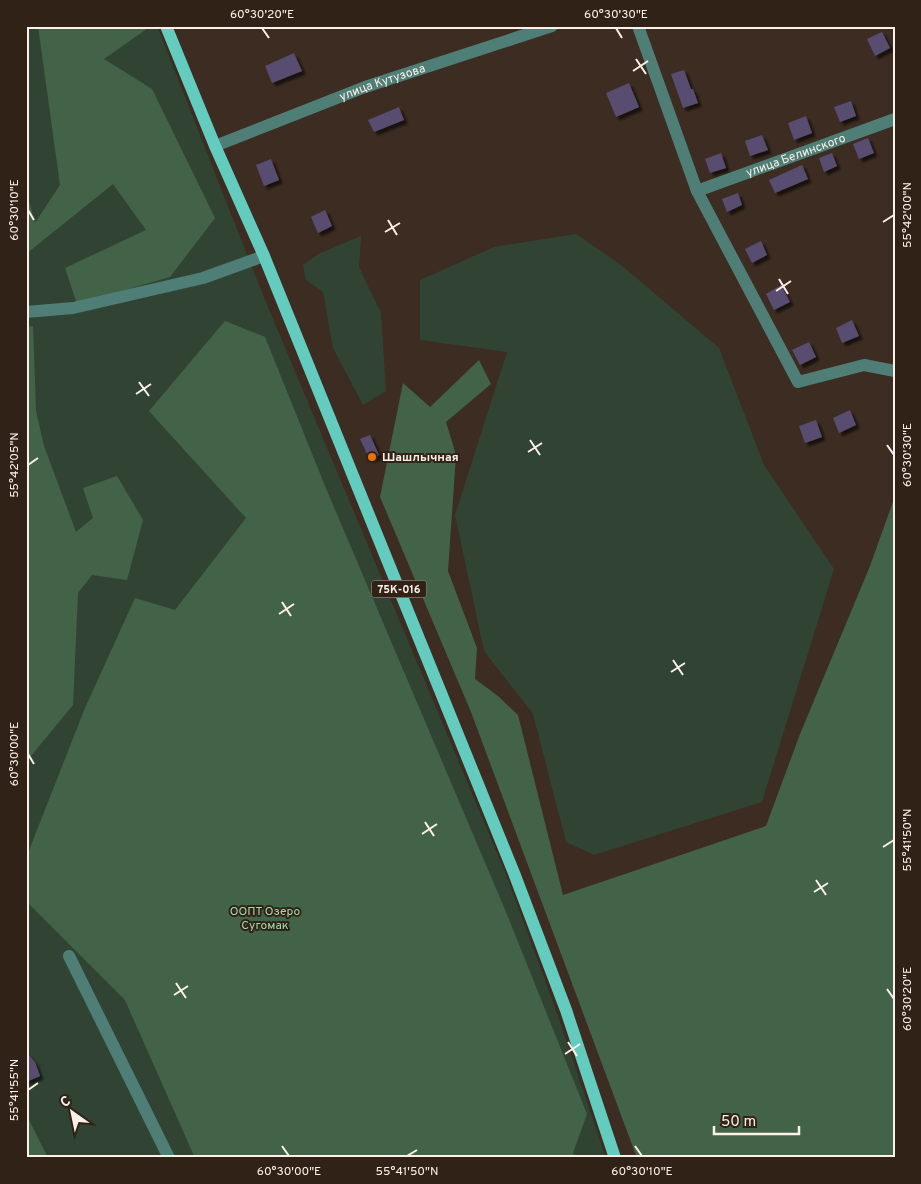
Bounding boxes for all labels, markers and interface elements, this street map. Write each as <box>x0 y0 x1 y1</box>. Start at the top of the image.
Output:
text: 60°30'20"E <box>230 7 294 23</box>
text: 60°30'30"E <box>584 7 648 23</box>
street label: улица Кутузова <box>337 61 427 105</box>
street label: улица Белинского <box>744 130 848 182</box>
text: 60°30'10"E <box>7 179 23 241</box>
text: 55°42'00"N <box>900 182 916 248</box>
text: 60°30'30"E <box>900 423 916 487</box>
text: 55°42'05"N <box>7 432 23 498</box>
place label: Шашлычная <box>382 450 459 466</box>
marker: Шашлычная <box>366 451 378 463</box>
road number: 75К-016 <box>372 580 426 598</box>
text: 60°30'00"E <box>7 722 23 786</box>
text: 55°41'50"N <box>900 809 916 871</box>
park label: ООПТ Озеро Сугомак <box>230 904 300 934</box>
text: 60°30'20"E <box>900 967 916 1031</box>
text: 55°41'55"N <box>7 1059 23 1121</box>
north arrow <box>48 1086 98 1136</box>
text: С <box>57 1093 74 1112</box>
scale bar <box>714 1104 798 1136</box>
text: 50 m <box>721 1113 756 1132</box>
text: 60°30'00"E <box>257 1164 321 1180</box>
text: 55°41'50"N <box>376 1164 438 1180</box>
text: 60°30'10"E <box>611 1164 673 1180</box>

